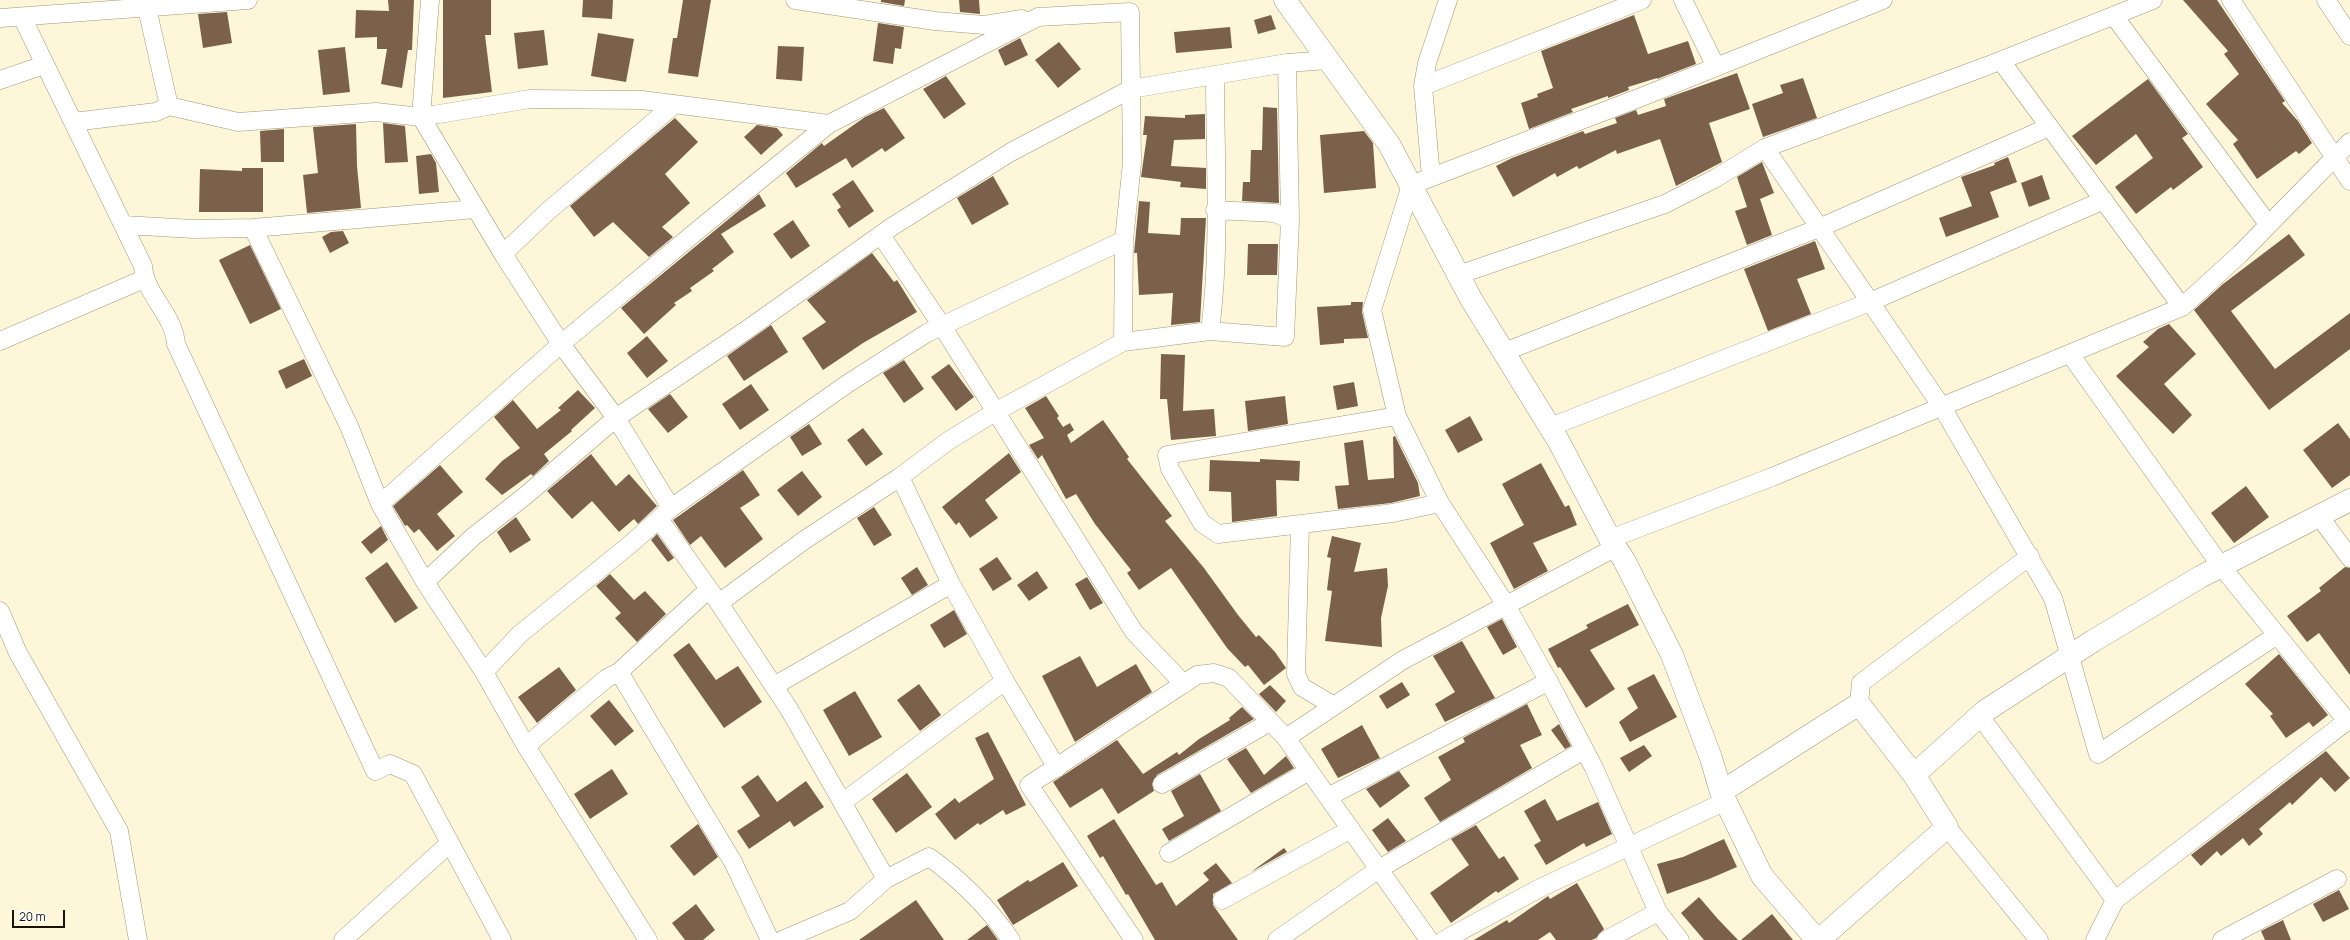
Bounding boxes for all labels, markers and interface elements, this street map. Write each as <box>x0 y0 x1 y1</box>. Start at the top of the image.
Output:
scale bar <box>14 902 67 928</box>
text: 20 m <box>19 908 46 925</box>

